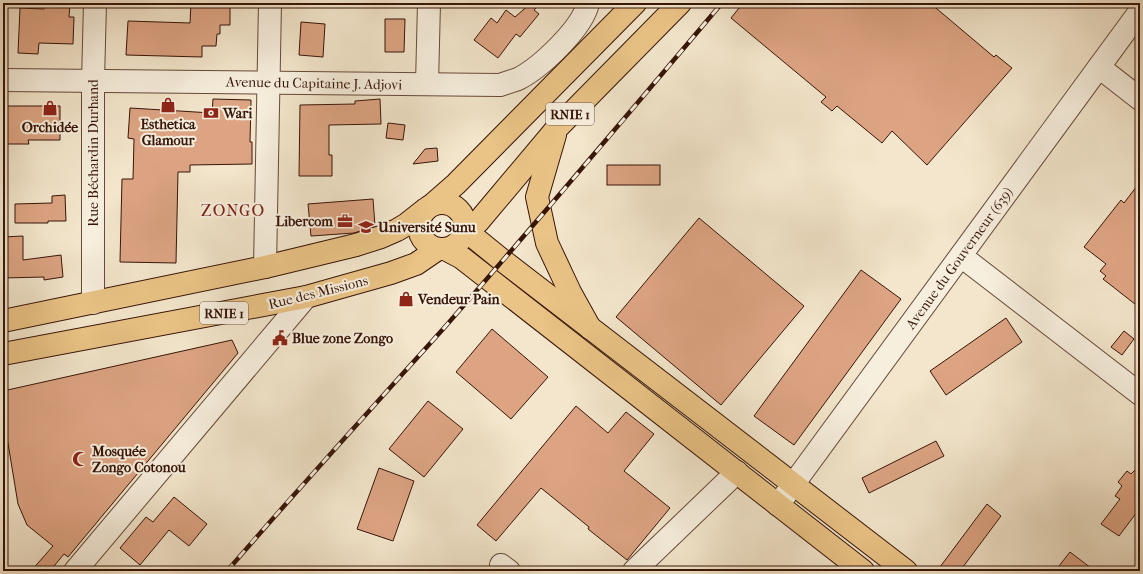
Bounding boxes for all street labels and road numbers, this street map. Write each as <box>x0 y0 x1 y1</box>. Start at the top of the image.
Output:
street label: Avenue du Capitaine J. Adjovi <box>225 73 402 94</box>
street label: Rue Béchardin Durhand <box>85 79 102 227</box>
road number: RNIE 1 <box>546 103 594 125</box>
street label: Avenue du Gouverneur (639) <box>902 184 1017 333</box>
street label: Rue des Missions <box>267 272 370 313</box>
road number: RNIE 1 <box>200 302 248 324</box>

